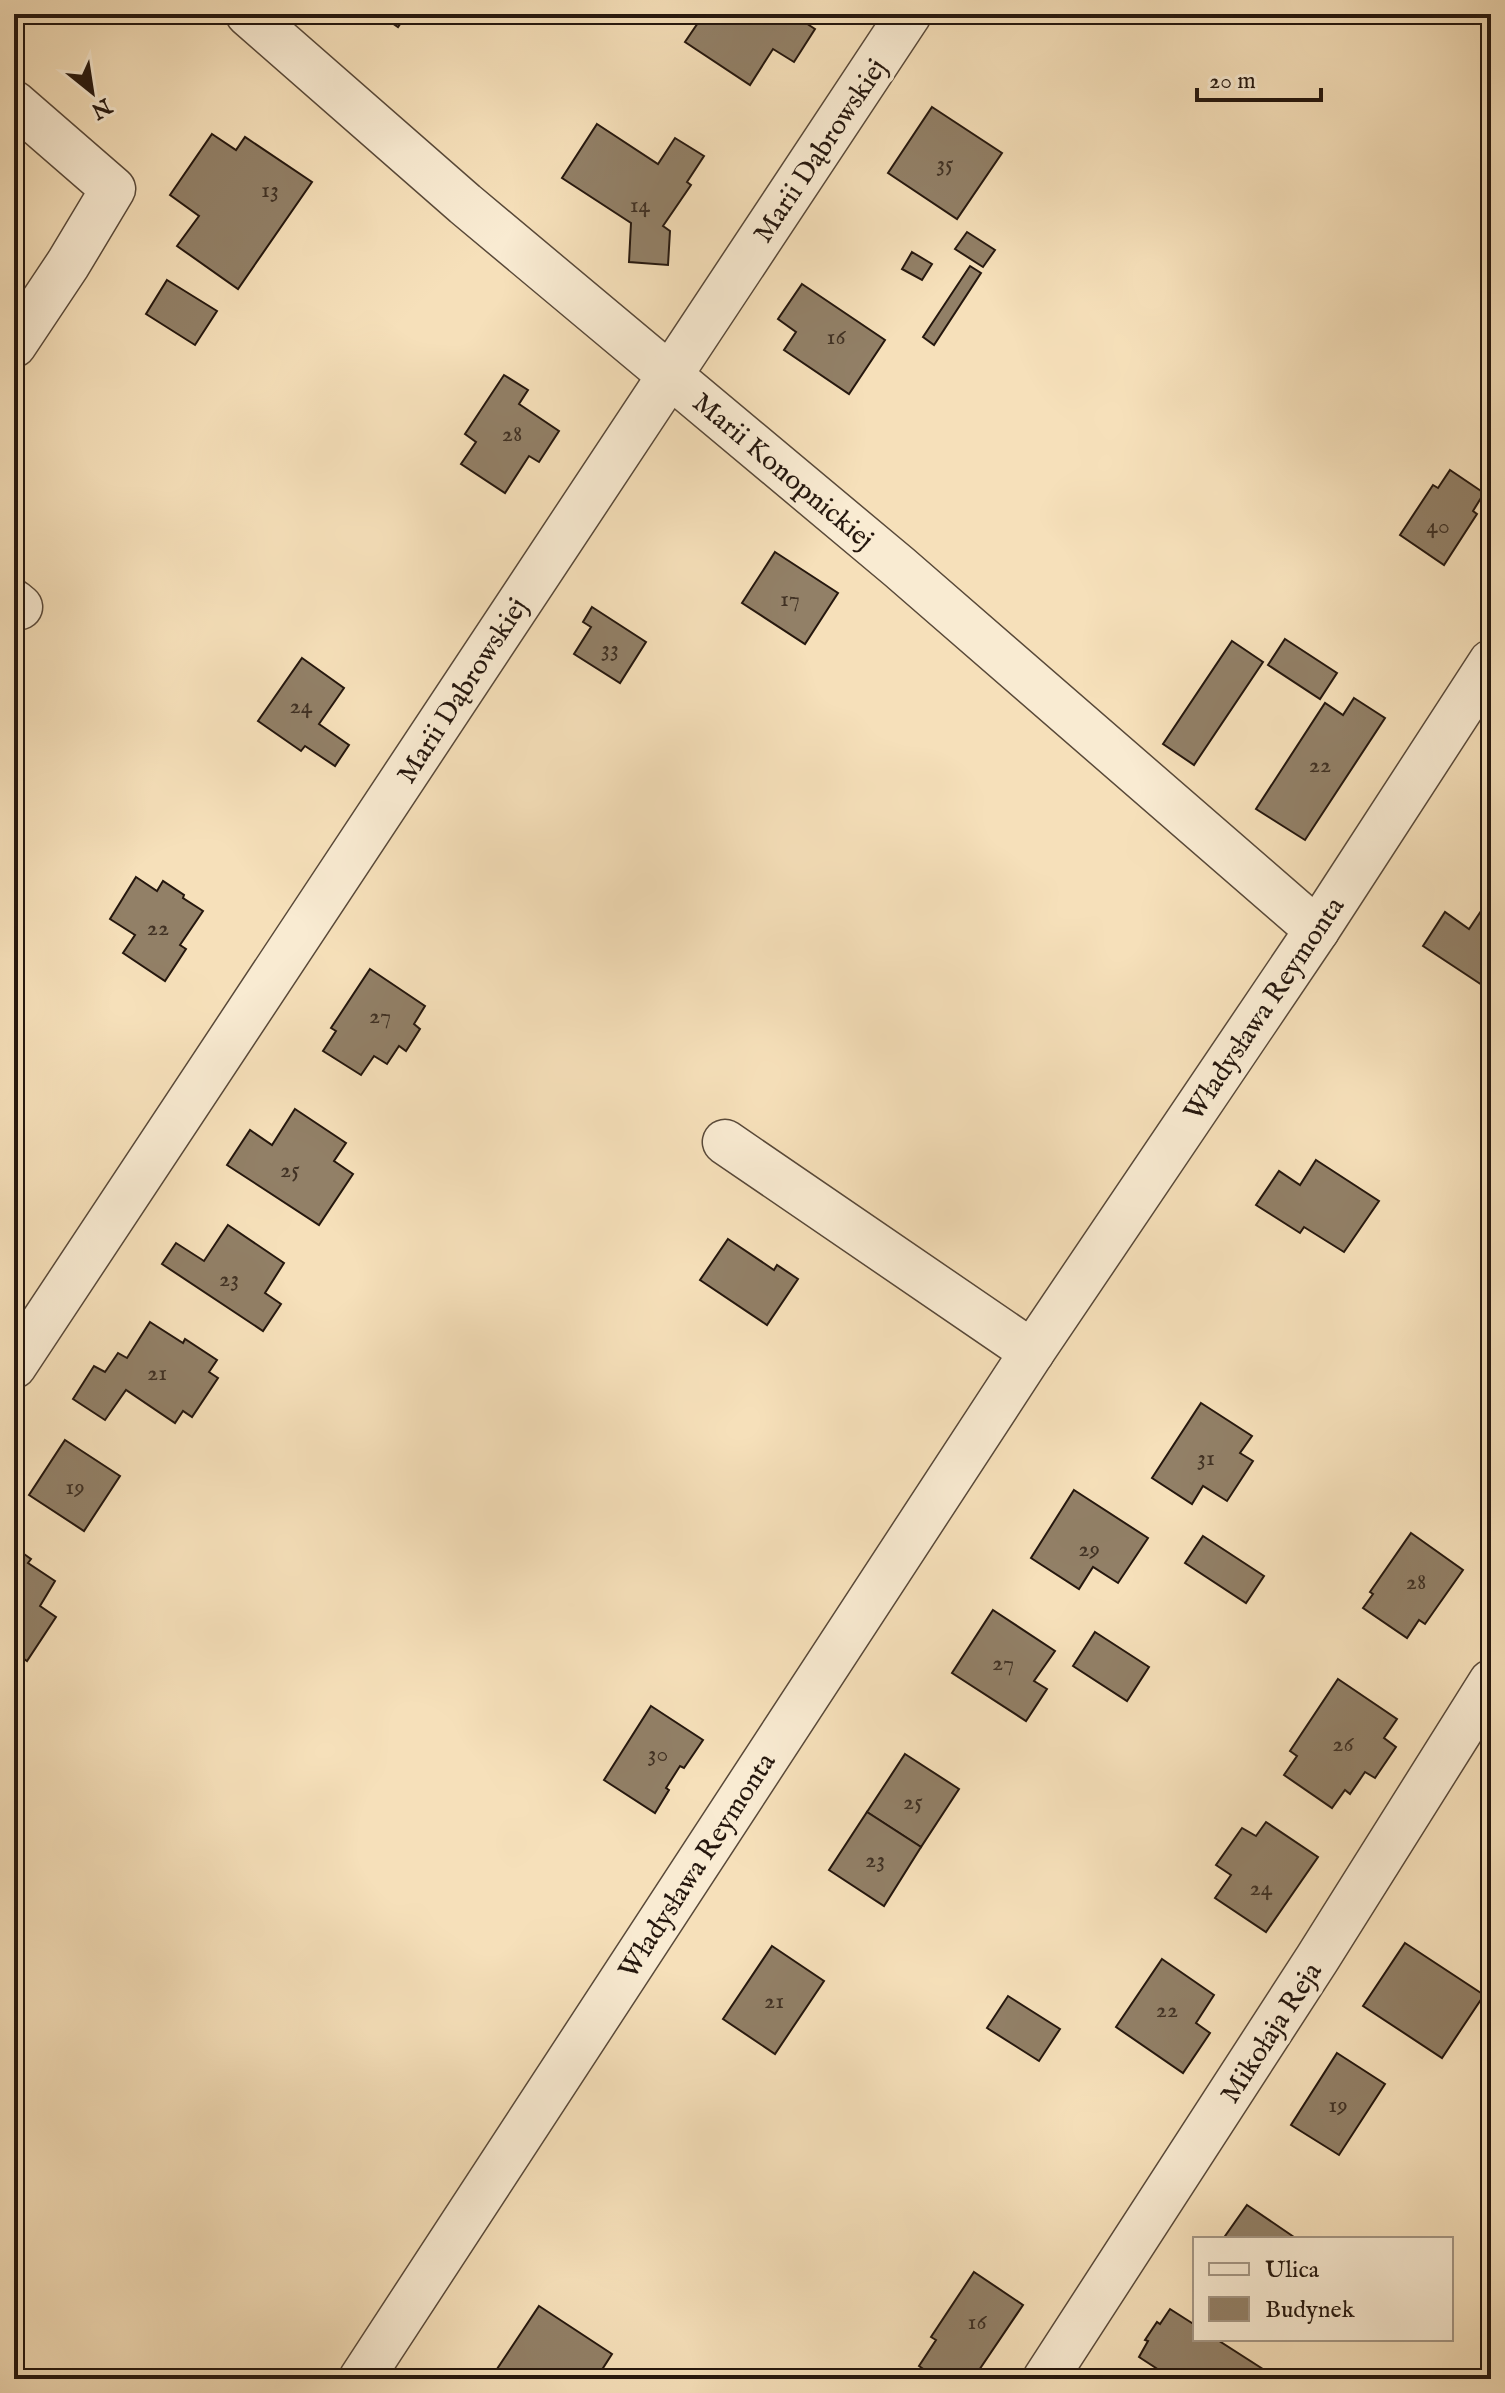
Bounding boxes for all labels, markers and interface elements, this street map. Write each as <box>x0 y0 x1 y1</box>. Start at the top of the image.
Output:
north arrow <box>52 52 132 132</box>
scale bar <box>1197 52 1321 102</box>
street label: Marii Dąbrowskiej <box>747 53 896 250</box>
text: 20 m <box>1209 66 1256 97</box>
text: N <box>86 90 117 124</box>
house number: 35 <box>936 149 954 180</box>
house number: 13 <box>261 175 279 206</box>
house number: 14 <box>630 190 651 221</box>
house number: 16 <box>826 322 846 353</box>
street label: Marii Konopnickiej <box>685 386 880 558</box>
house number: 28 <box>502 419 522 450</box>
house number: 40 <box>1426 511 1450 542</box>
house number: 17 <box>780 584 800 615</box>
street label: Marii Dąbrowskiej <box>390 592 536 791</box>
house number: 33 <box>601 634 619 665</box>
house number: 24 <box>289 691 313 722</box>
house number: 22 <box>1309 750 1331 781</box>
street label: Władysława Reymonta <box>1177 890 1354 1128</box>
house number: 22 <box>147 913 169 944</box>
house number: 27 <box>369 1001 391 1032</box>
house number: 25 <box>280 1155 300 1186</box>
house number: 23 <box>219 1264 239 1295</box>
house number: 21 <box>147 1358 167 1389</box>
house number: 31 <box>1197 1443 1215 1474</box>
house number: 19 <box>65 1472 85 1503</box>
house number: 29 <box>1078 1534 1100 1565</box>
house number: 28 <box>1406 1567 1426 1598</box>
house number: 27 <box>992 1648 1014 1679</box>
house number: 26 <box>1332 1729 1355 1760</box>
house number: 30 <box>648 1739 668 1770</box>
street label: Władysława Reymonta <box>612 1746 785 1986</box>
house number: 25 <box>903 1787 923 1818</box>
house number: 23 <box>865 1845 885 1876</box>
house number: 24 <box>1249 1873 1273 1904</box>
street label: Mikołaja Reja <box>1214 1956 1331 2110</box>
house number: 21 <box>764 1986 784 2017</box>
house number: 22 <box>1156 1995 1178 2026</box>
house number: 19 <box>1328 2090 1348 2121</box>
legend <box>1193 2237 1453 2341</box>
text: Ulica <box>1265 2255 1320 2286</box>
text: Budynek <box>1265 2295 1355 2326</box>
house number: 16 <box>967 2307 987 2338</box>

